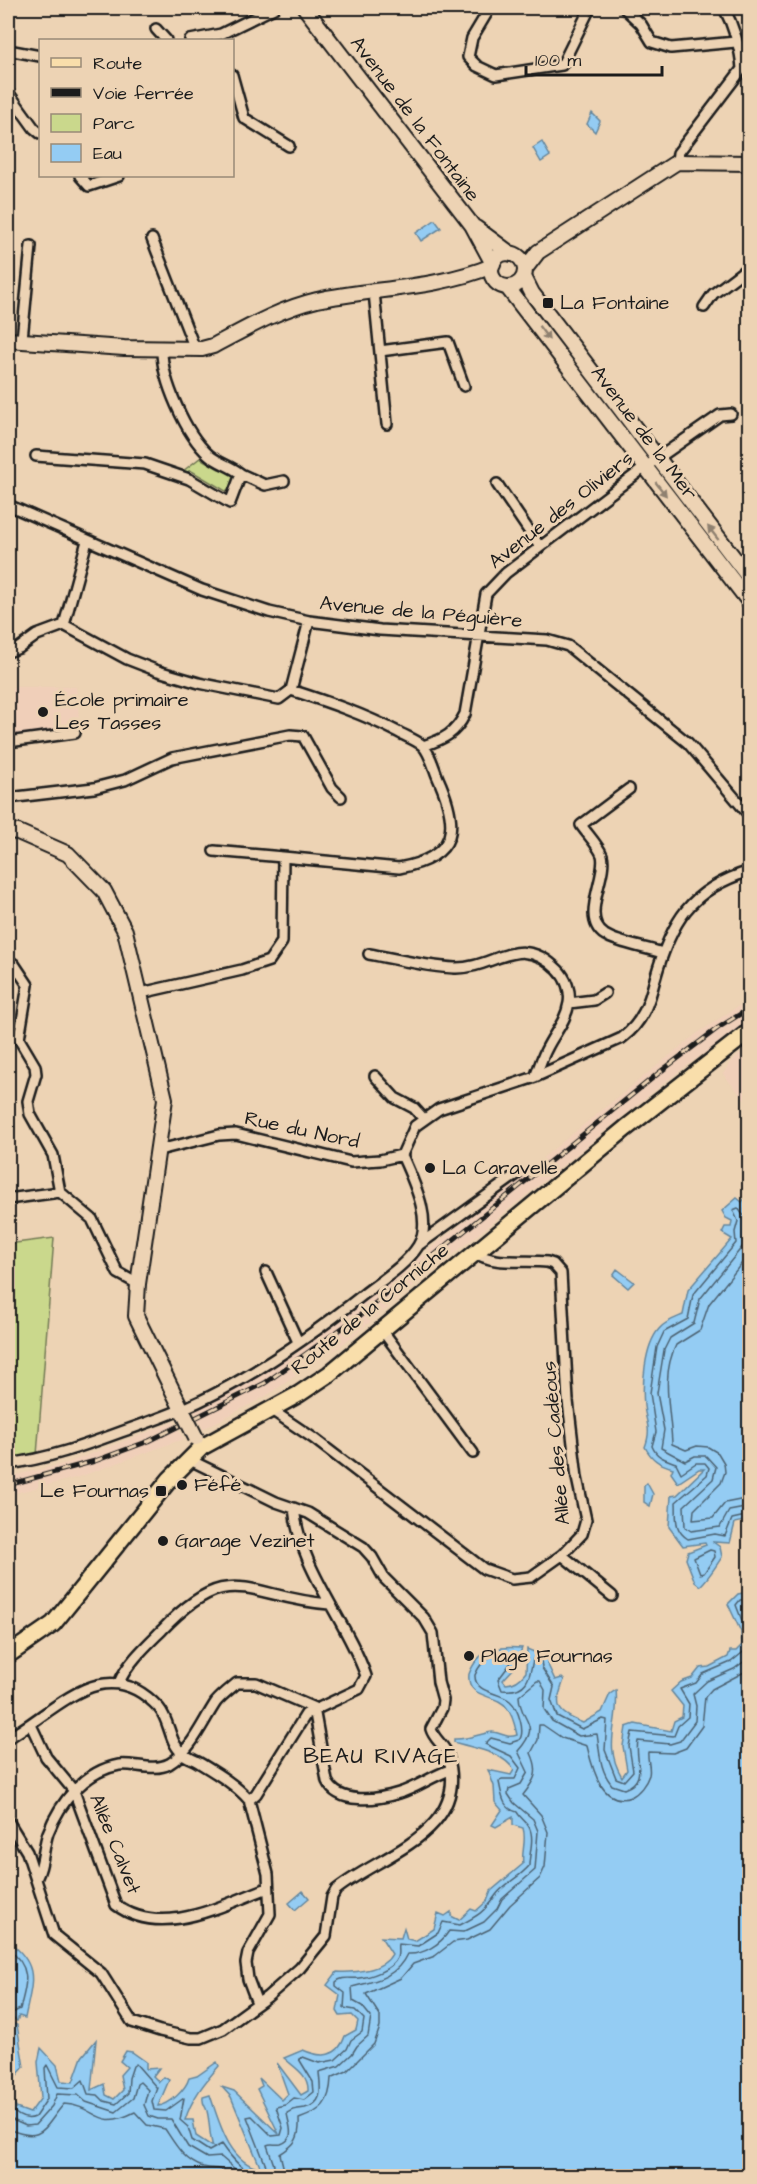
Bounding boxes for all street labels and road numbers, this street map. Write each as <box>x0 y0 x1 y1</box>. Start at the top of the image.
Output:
street label: Avenue de la Fontaine <box>343 30 487 208</box>
street label: Avenue de la Mer <box>584 360 704 506</box>
street label: Avenue des Oliviers <box>483 444 639 576</box>
street label: Avenue de la Péguière <box>319 589 524 636</box>
street label: Rue du Nord <box>242 1104 362 1156</box>
street label: Route de la Corniche <box>285 1236 455 1382</box>
street label: Allée des Cadéous <box>535 1360 577 1526</box>
street label: Allée Calvet <box>82 1790 148 1898</box>

